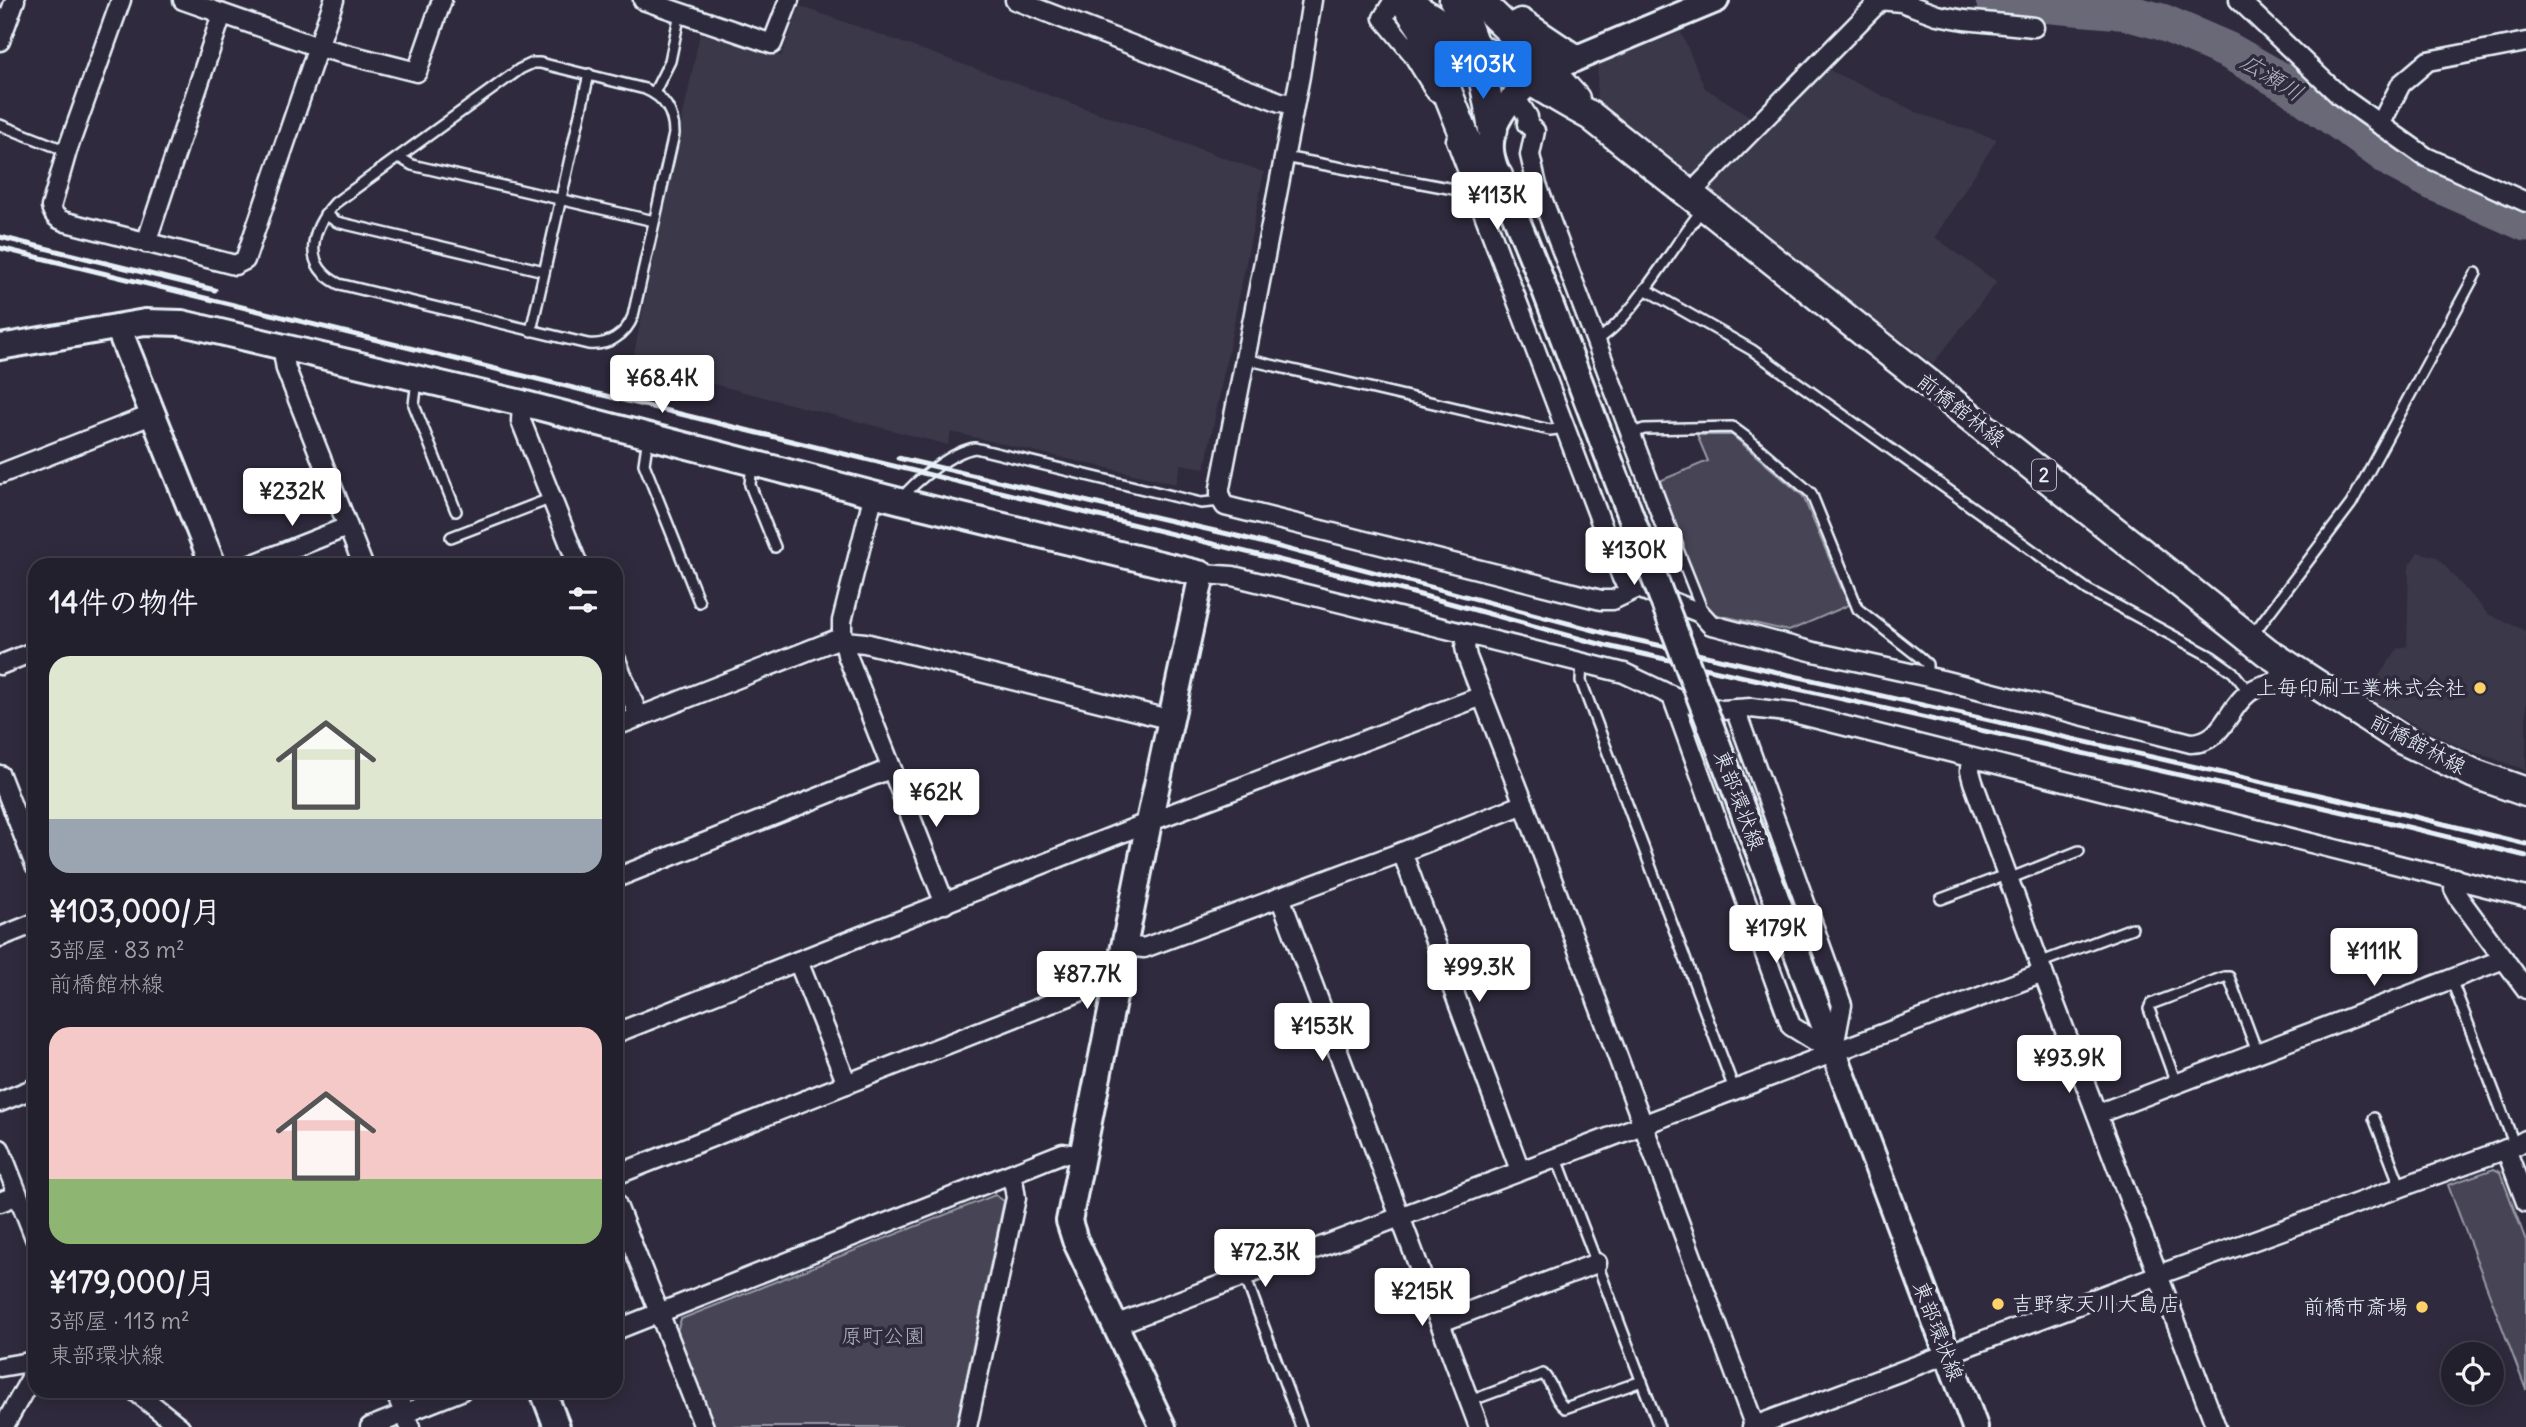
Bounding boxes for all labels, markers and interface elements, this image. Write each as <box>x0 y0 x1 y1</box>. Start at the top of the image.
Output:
pin: ¥103K <box>1434 42 1532 101</box>
water label: 広瀬川 <box>2235 46 2309 107</box>
text: ¥103K <box>1451 49 1516 78</box>
pin: ¥113K <box>1448 173 1546 232</box>
text: ¥113K <box>1468 180 1527 209</box>
pin: ¥68.4K <box>605 356 719 415</box>
text: ¥68.4K <box>626 363 698 392</box>
street label: 前橋館林線 <box>1912 367 2011 453</box>
road number: 2 <box>2032 460 2056 490</box>
pin: ¥232K <box>243 468 341 528</box>
text: ¥232K <box>259 476 325 505</box>
pin: ¥130K <box>1585 528 1683 587</box>
text: ¥130K <box>1602 535 1667 564</box>
icon: filters <box>564 581 602 619</box>
text: 14件の物件 <box>49 583 198 621</box>
place label: 上毎印刷工業株式会社 <box>2256 674 2466 701</box>
marker: 上毎印刷工業株式会社 <box>2472 680 2488 696</box>
icon: home <box>263 702 389 828</box>
street label: 前橋館林線 <box>2366 707 2471 780</box>
street label: 東部環状線 <box>1708 746 1771 854</box>
pin: ¥62K <box>895 770 977 829</box>
text: ¥62K <box>909 777 963 806</box>
text: ¥103,000/月 <box>49 892 221 930</box>
pin: ¥179K <box>1727 906 1825 965</box>
text: ¥179K <box>1745 913 1807 942</box>
pin: ¥111K <box>2325 928 2423 988</box>
text: 3部屋 · 83 m² <box>49 935 185 964</box>
text: ¥111K <box>2346 936 2402 965</box>
pin: ¥99.3K <box>1422 944 1536 1004</box>
pin: ¥87.7K <box>1030 951 1144 1011</box>
text: ¥99.3K <box>1443 952 1515 981</box>
text: ¥87.7K <box>1053 959 1121 988</box>
text: 前橋館林線 <box>49 969 164 998</box>
pin: ¥153K <box>1273 1004 1371 1063</box>
text: ¥153K <box>1290 1011 1354 1040</box>
pin: ¥93.9K <box>2012 1036 2126 1095</box>
text: ¥93.9K <box>2033 1043 2105 1072</box>
icon: home <box>263 1073 389 1199</box>
pin: ¥72.3K <box>1208 1230 1322 1289</box>
text: ¥72.3K <box>1230 1237 1300 1266</box>
text: ¥179,000/月 <box>49 1263 216 1301</box>
pin: ¥215K <box>1373 1268 1471 1328</box>
text: ¥215K <box>1391 1276 1453 1305</box>
street label: 東部環状線 <box>1907 1277 1970 1385</box>
place label: 吉野家天川大島店 <box>2012 1290 2180 1317</box>
place label: 前橋市斎場 <box>2303 1293 2408 1320</box>
marker: 吉野家天川大島店 <box>1990 1296 2006 1312</box>
marker: 前橋市斎場 <box>2414 1299 2430 1315</box>
text: 3部屋 · 113 m² <box>49 1306 190 1335</box>
park label: 原町公園 <box>841 1322 925 1349</box>
text: 東部環状線 <box>49 1340 164 1369</box>
map controls <box>2441 1342 2504 1405</box>
button: locate <box>2441 1342 2504 1405</box>

